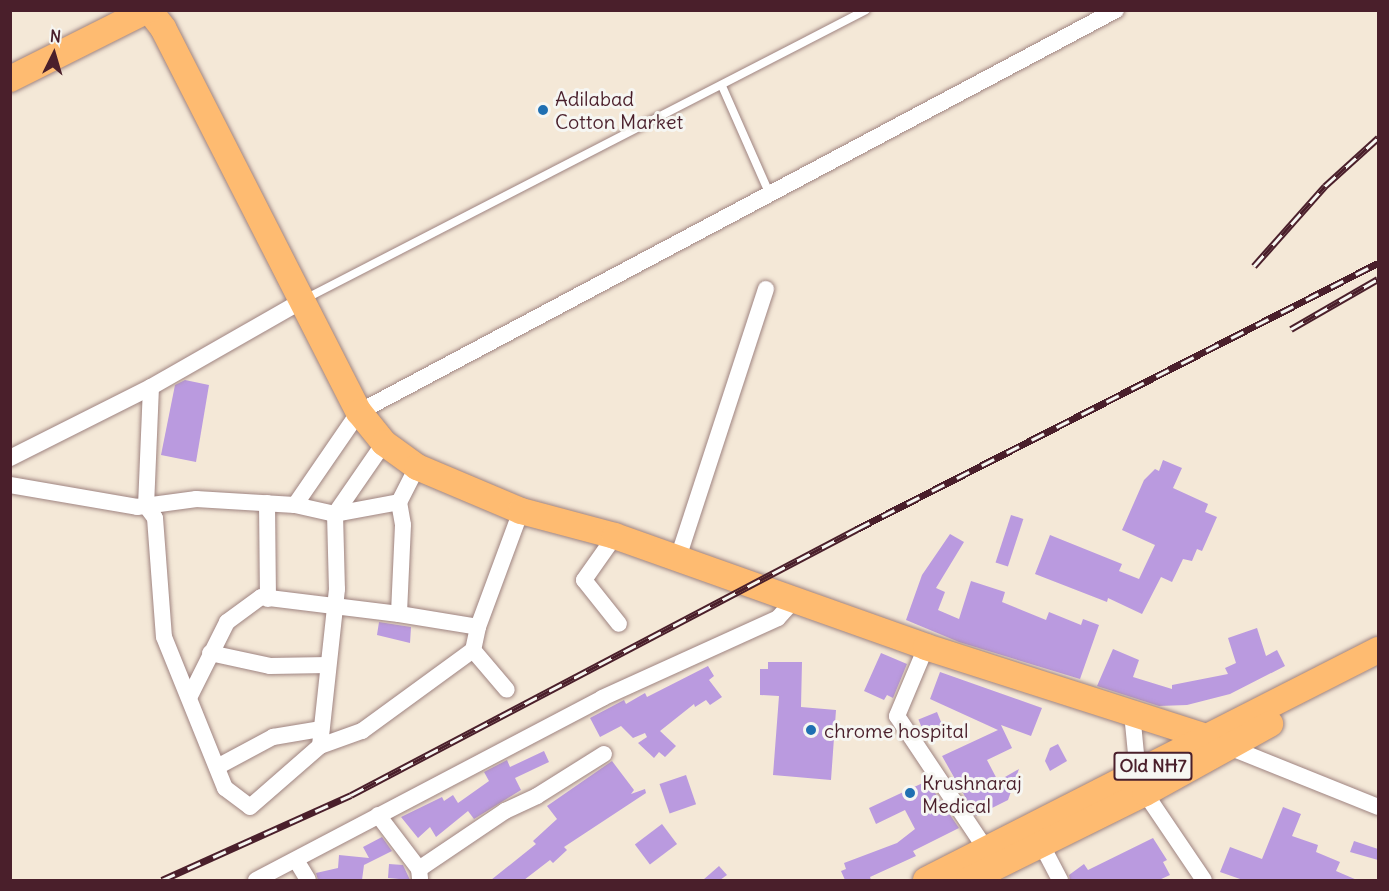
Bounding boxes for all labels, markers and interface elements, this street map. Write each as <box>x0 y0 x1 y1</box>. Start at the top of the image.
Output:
north arrow <box>24 24 84 84</box>
text: N <box>49 26 62 47</box>
place label: Adilabad Cotton Market <box>555 86 683 133</box>
marker: Adilabad Cotton Market <box>536 103 550 117</box>
place label: chrome hospital <box>824 718 968 742</box>
marker: chrome hospital <box>802 721 820 739</box>
road number: Old NH7 <box>1112 751 1194 781</box>
place label: Krushnaraj Medical <box>922 770 1022 817</box>
marker: Krushnaraj Medical <box>903 786 917 800</box>

